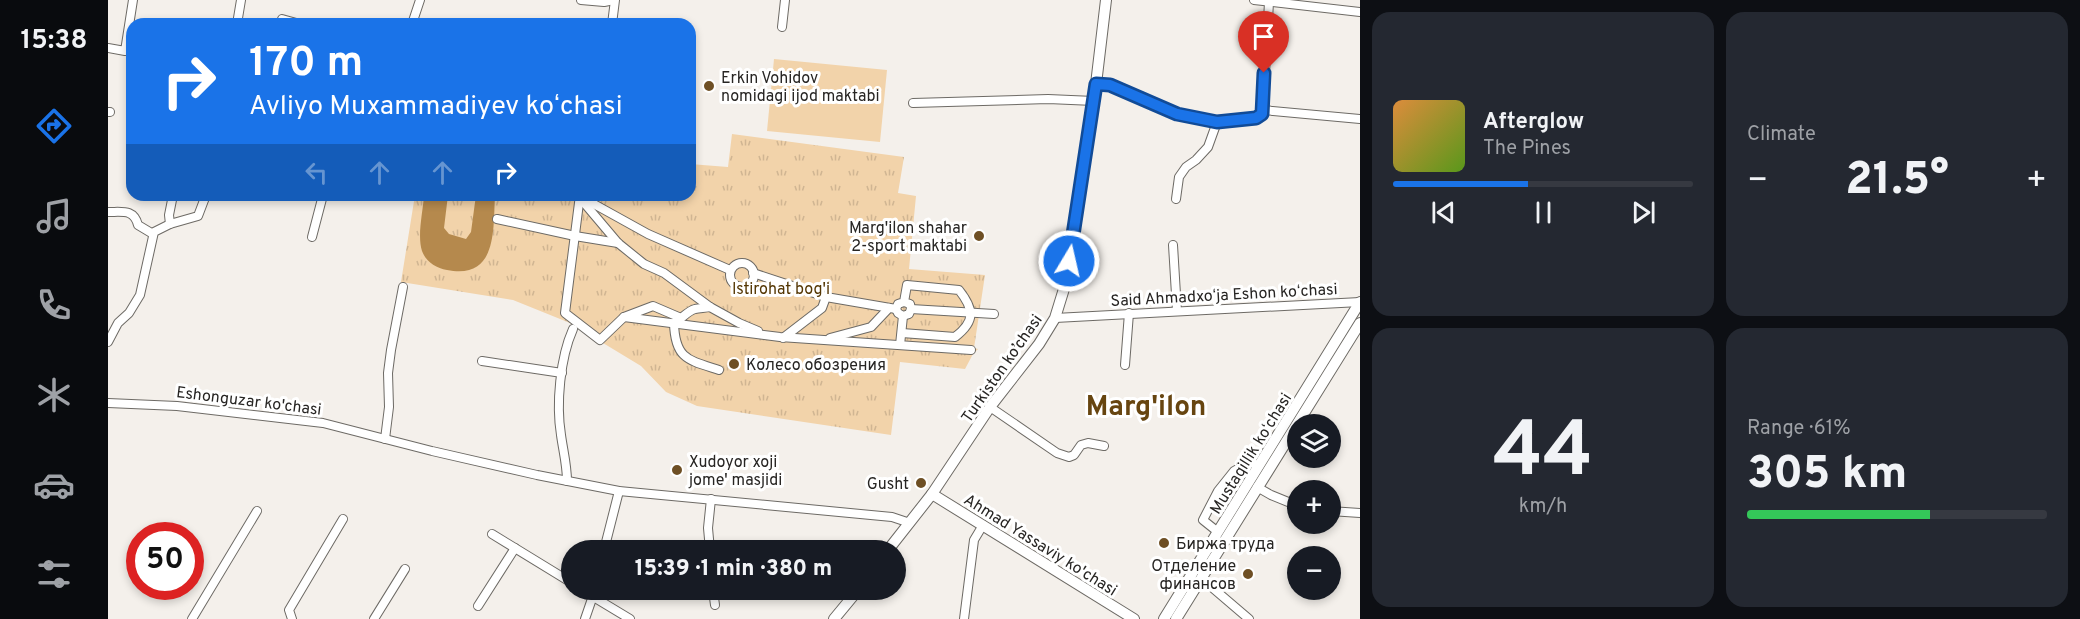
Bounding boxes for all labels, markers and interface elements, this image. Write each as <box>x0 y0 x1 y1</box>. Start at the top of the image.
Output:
pin <box>1238 11 1289 73</box>
icon: arrive <box>1247 20 1280 53</box>
text: 15:38 <box>20 24 88 58</box>
text: 170 m <box>249 38 363 91</box>
icon: right <box>150 42 228 120</box>
place label: Erkin Vohidov nomidagi ijod maktabi <box>721 69 879 107</box>
marker: Erkin Vohidov nomidagi ijod maktabi <box>702 79 716 93</box>
text: Avliyo Muxammadiyev koʻchasi <box>249 90 623 124</box>
icon: directions <box>33 105 75 147</box>
text: Afterglow <box>1483 109 1584 136</box>
text: Climate <box>1747 122 1816 148</box>
text: The Pines <box>1483 136 1571 162</box>
text: 21.5° <box>1845 153 1949 210</box>
icon: left <box>300 156 333 189</box>
icon: ahead <box>363 156 396 189</box>
icon: ahead <box>426 156 459 189</box>
icon: right <box>489 156 522 189</box>
text: − <box>1747 161 1768 203</box>
text: + <box>2026 161 2047 203</box>
icon: music <box>33 195 75 237</box>
icon: previous <box>1427 196 1460 229</box>
icon: pause <box>1527 196 1560 229</box>
icon: next <box>1627 196 1660 229</box>
place label: Marg'ilon shahar 2-sport maktabi <box>849 219 967 257</box>
marker: Marg'ilon shahar 2-sport maktabi <box>972 229 986 243</box>
position arrow <box>1037 229 1101 293</box>
park label: Istirohat bog'i <box>732 280 830 300</box>
street label: Said Ahmadxoʻja Eshon koʻchasi <box>1110 280 1338 312</box>
icon: phone <box>33 284 75 326</box>
street label: Turkiston ko’chasi <box>958 311 1047 427</box>
place label: Колесо обозрения <box>746 356 886 376</box>
marker: Колесо обозрения <box>727 357 741 371</box>
icon: climate <box>33 374 75 416</box>
street label: Eshonguzar ko'chasi <box>175 383 323 421</box>
district label: Marg'ilon <box>1086 390 1206 426</box>
street label: Mustaqillik koʻchasi <box>1206 390 1297 518</box>
text: 44 <box>1493 405 1593 504</box>
map controls <box>1287 414 1341 600</box>
button: layers <box>1287 414 1341 468</box>
text: Range · 61% <box>1747 416 1851 442</box>
text: 305 km <box>1747 447 1907 504</box>
place label: Xudoyor xoji jome' masjidi <box>688 453 782 491</box>
marker: Xudoyor xoji jome' masjidi <box>670 463 684 477</box>
icon: car <box>33 464 75 506</box>
place label: Gusht <box>867 475 909 495</box>
marker: Gusht <box>914 476 928 490</box>
button: + <box>1287 480 1341 534</box>
street label: Ahmad Yassaviy ko'chasi <box>960 490 1120 601</box>
text: km/h <box>1519 494 1567 520</box>
speed limit sign: 50 <box>126 522 204 600</box>
place label: Биржа труда <box>1176 535 1274 555</box>
marker: Биржа труда <box>1157 536 1171 550</box>
button: − <box>1287 546 1341 600</box>
icon: filters <box>33 553 75 595</box>
text: 15:39 · 1 min · 380 m <box>635 556 832 583</box>
place label: Отделение финансов <box>1151 557 1236 595</box>
marker: Отделение финансов <box>1241 567 1255 581</box>

